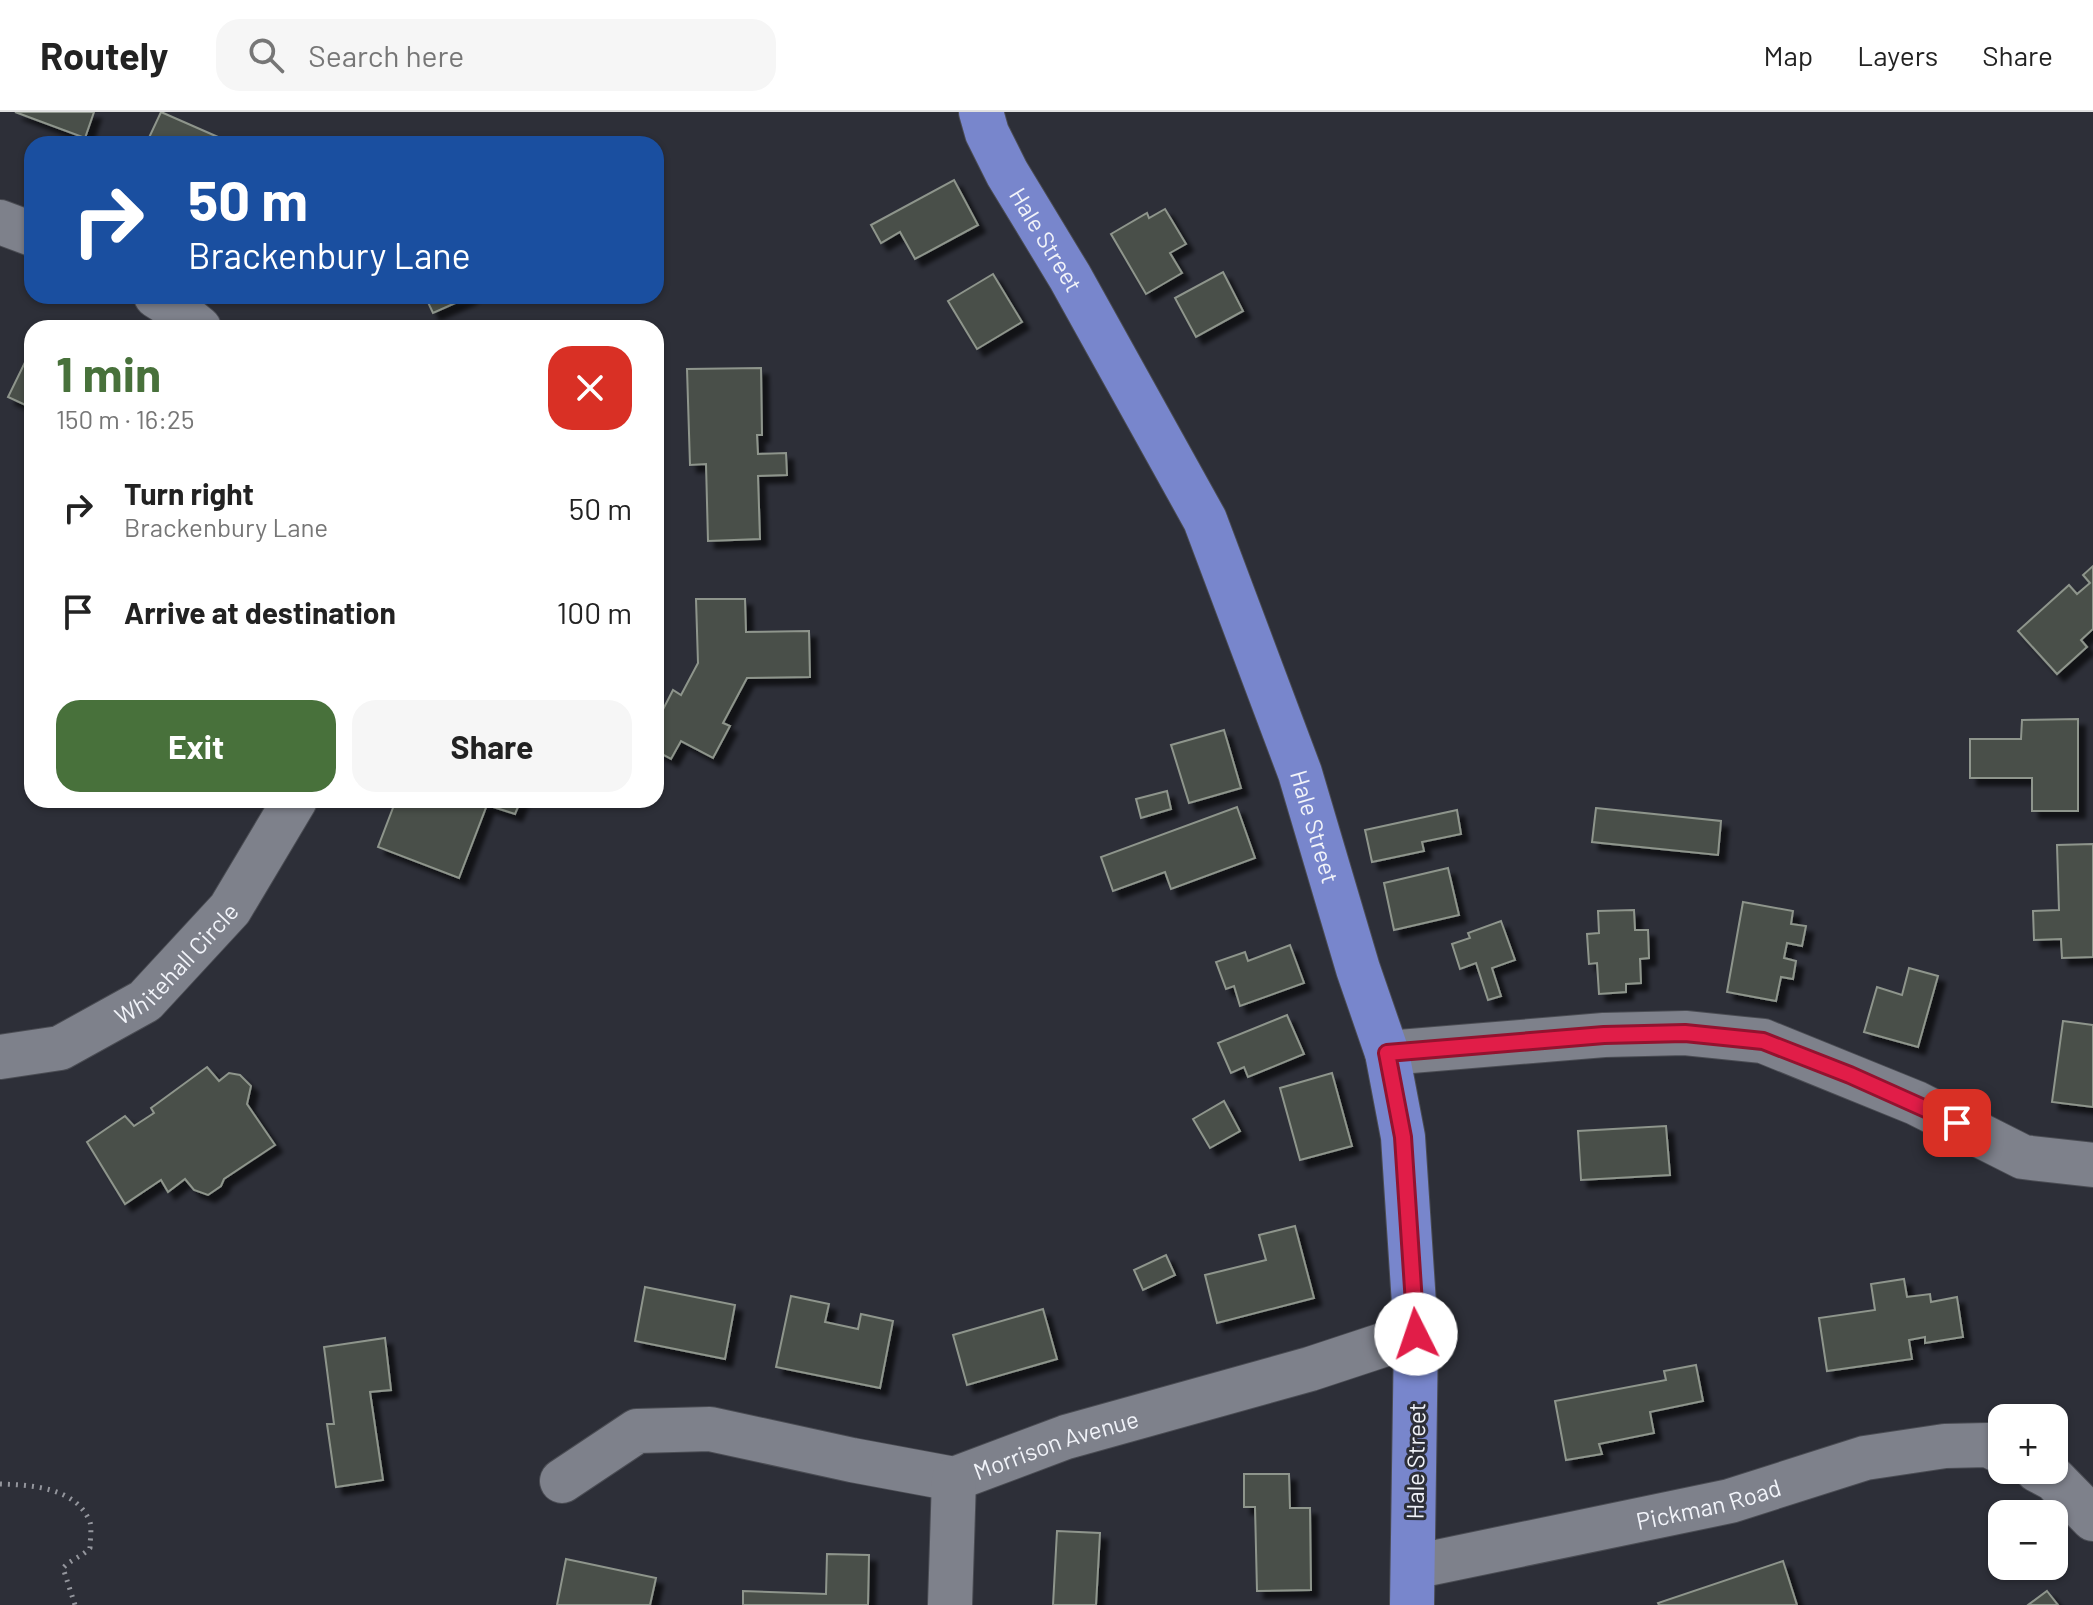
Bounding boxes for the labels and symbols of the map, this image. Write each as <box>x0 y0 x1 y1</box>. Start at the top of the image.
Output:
street label: Hale Street <box>1004 182 1090 296</box>
street label: Hale Street <box>1285 766 1346 886</box>
street label: Whitehall Circle <box>109 896 244 1030</box>
pin <box>1923 1089 1991 1157</box>
position arrow <box>1374 1292 1458 1376</box>
street label: Hale Street <box>1399 1402 1431 1520</box>
street label: Morrison Avenue <box>969 1403 1142 1485</box>
street label: Pickman Road <box>1633 1471 1784 1535</box>

